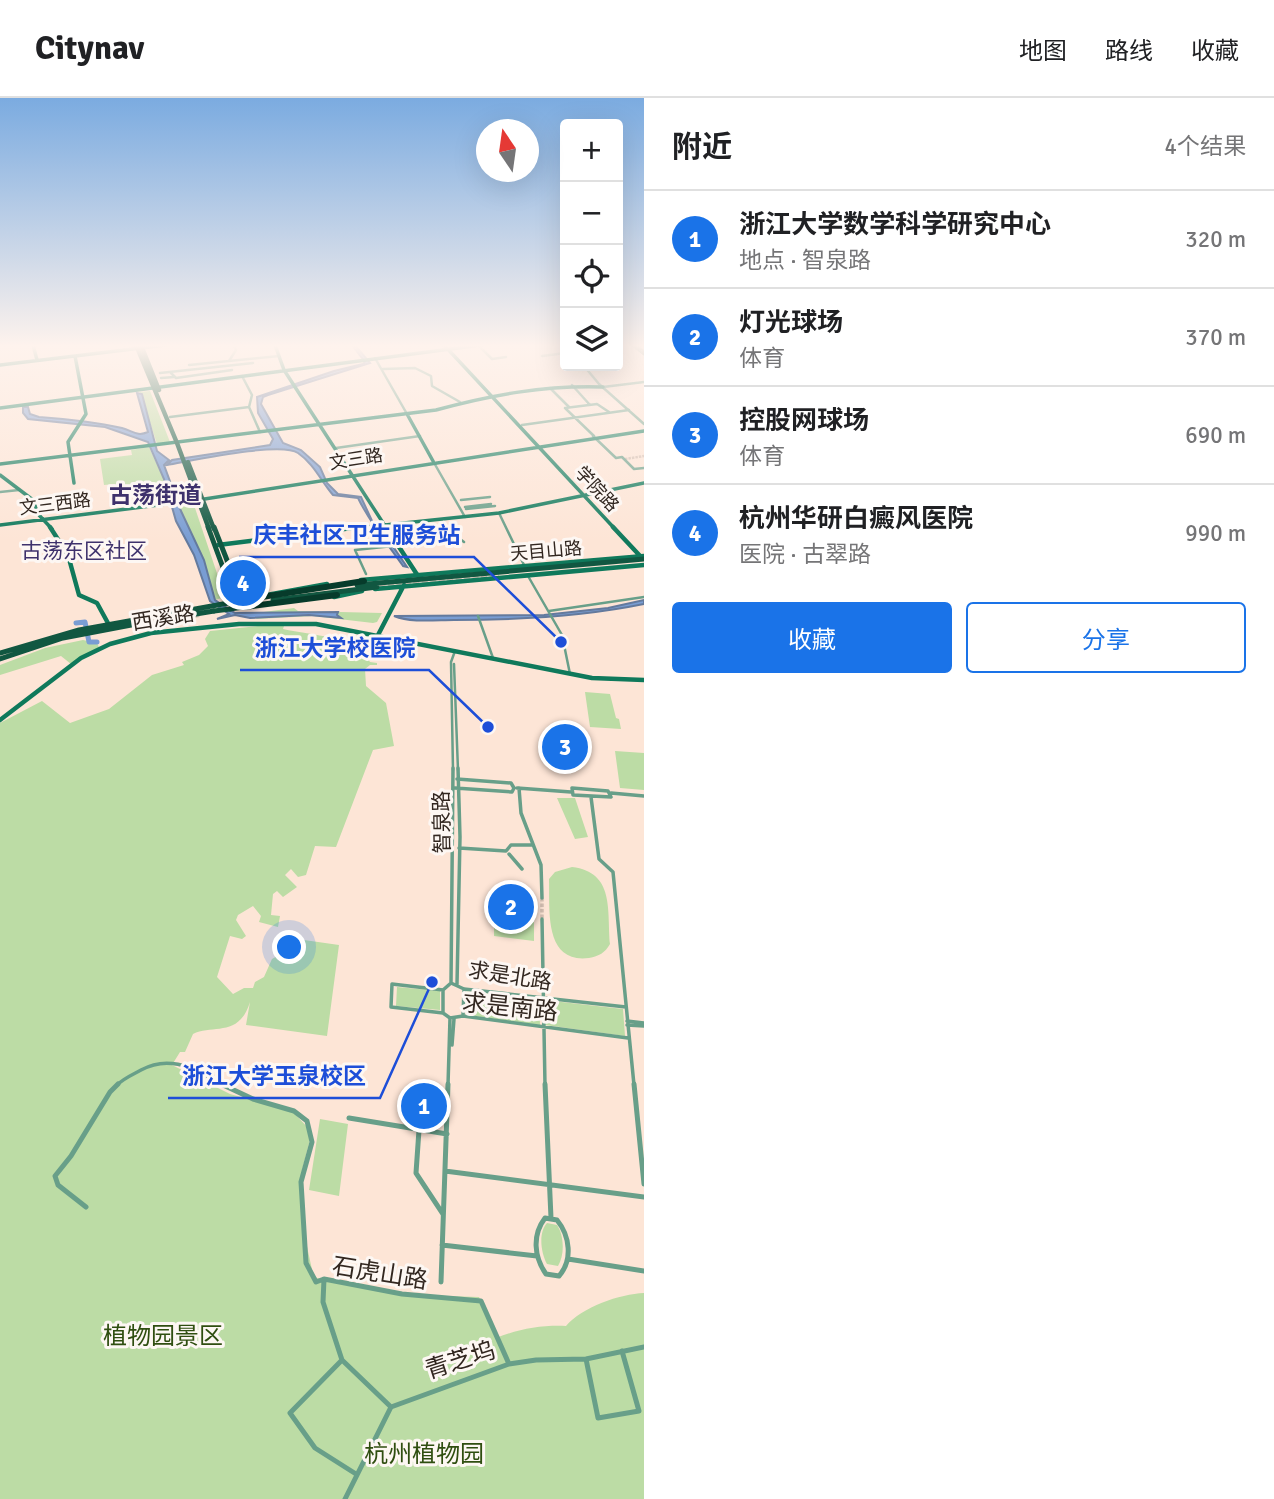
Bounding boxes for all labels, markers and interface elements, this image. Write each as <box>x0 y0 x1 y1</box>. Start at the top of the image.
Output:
text: Citynav <box>35 28 144 69</box>
text: 地图 <box>1019 36 1067 66</box>
text: 路线 <box>1105 36 1153 66</box>
text: 收藏 <box>1191 36 1239 66</box>
north arrow <box>476 119 539 182</box>
map controls <box>560 119 623 371</box>
button: + <box>560 119 623 182</box>
text: 附近 <box>672 129 732 166</box>
text: 4个结果 <box>1165 132 1246 161</box>
button: − <box>560 182 623 245</box>
text: 浙江大学数学科学研究中心 <box>739 209 1051 241</box>
text: 1 <box>689 225 701 254</box>
text: 320 m <box>1185 225 1246 254</box>
button: locate <box>560 245 623 308</box>
text: 地点 · 智泉路 <box>739 246 871 275</box>
text: 灯光球场 <box>739 307 843 339</box>
button: layers <box>560 308 623 371</box>
text: 2 <box>689 323 701 352</box>
text: 370 m <box>1185 323 1246 352</box>
text: 体育 <box>739 344 785 373</box>
text: 控股网球场 <box>739 405 869 437</box>
text: 3 <box>689 421 701 450</box>
text: 690 m <box>1185 421 1246 450</box>
text: 体育 <box>739 442 785 471</box>
street label: 文三路 <box>328 444 384 474</box>
street label: 学院路 <box>571 462 623 516</box>
district label: 古荡街道 <box>109 481 201 510</box>
street label: 文三西路 <box>18 489 92 519</box>
text: 杭州华研白癜风医院 <box>739 503 973 535</box>
callout: 庆丰社区卫生服务站 <box>239 513 474 557</box>
text: 4 <box>689 519 701 548</box>
text: 990 m <box>1185 519 1246 548</box>
text: 庆丰社区卫生服务站 <box>254 521 461 550</box>
street label: 天目山路 <box>509 537 583 565</box>
district label: 古荡东区社区 <box>21 538 147 564</box>
text: 医院 · 古翠路 <box>739 540 871 569</box>
pin: 4 <box>220 557 266 609</box>
street label: 西溪路 <box>130 600 196 636</box>
button: 收藏 <box>672 602 952 673</box>
button: 分享 <box>966 602 1246 673</box>
callout: 浙江大学校医院 <box>240 626 429 670</box>
text: 浙江大学校医院 <box>255 634 416 663</box>
pin: 3 <box>542 721 588 773</box>
street label: 智泉路 <box>428 790 456 854</box>
pin: 2 <box>488 881 534 933</box>
your location <box>272 930 306 964</box>
street label: 求是北路 <box>466 957 554 995</box>
street label: 求是南路 <box>461 987 559 1027</box>
callout: 浙江大学玉泉校区 <box>168 1054 380 1098</box>
text: 浙江大学玉泉校区 <box>182 1062 366 1091</box>
pin: 1 <box>401 1080 447 1132</box>
street label: 石虎山路 <box>330 1251 430 1295</box>
park label: 植物园景区 <box>103 1321 223 1351</box>
street label: 青芝坞 <box>421 1335 499 1385</box>
park label: 杭州植物园 <box>364 1439 484 1469</box>

